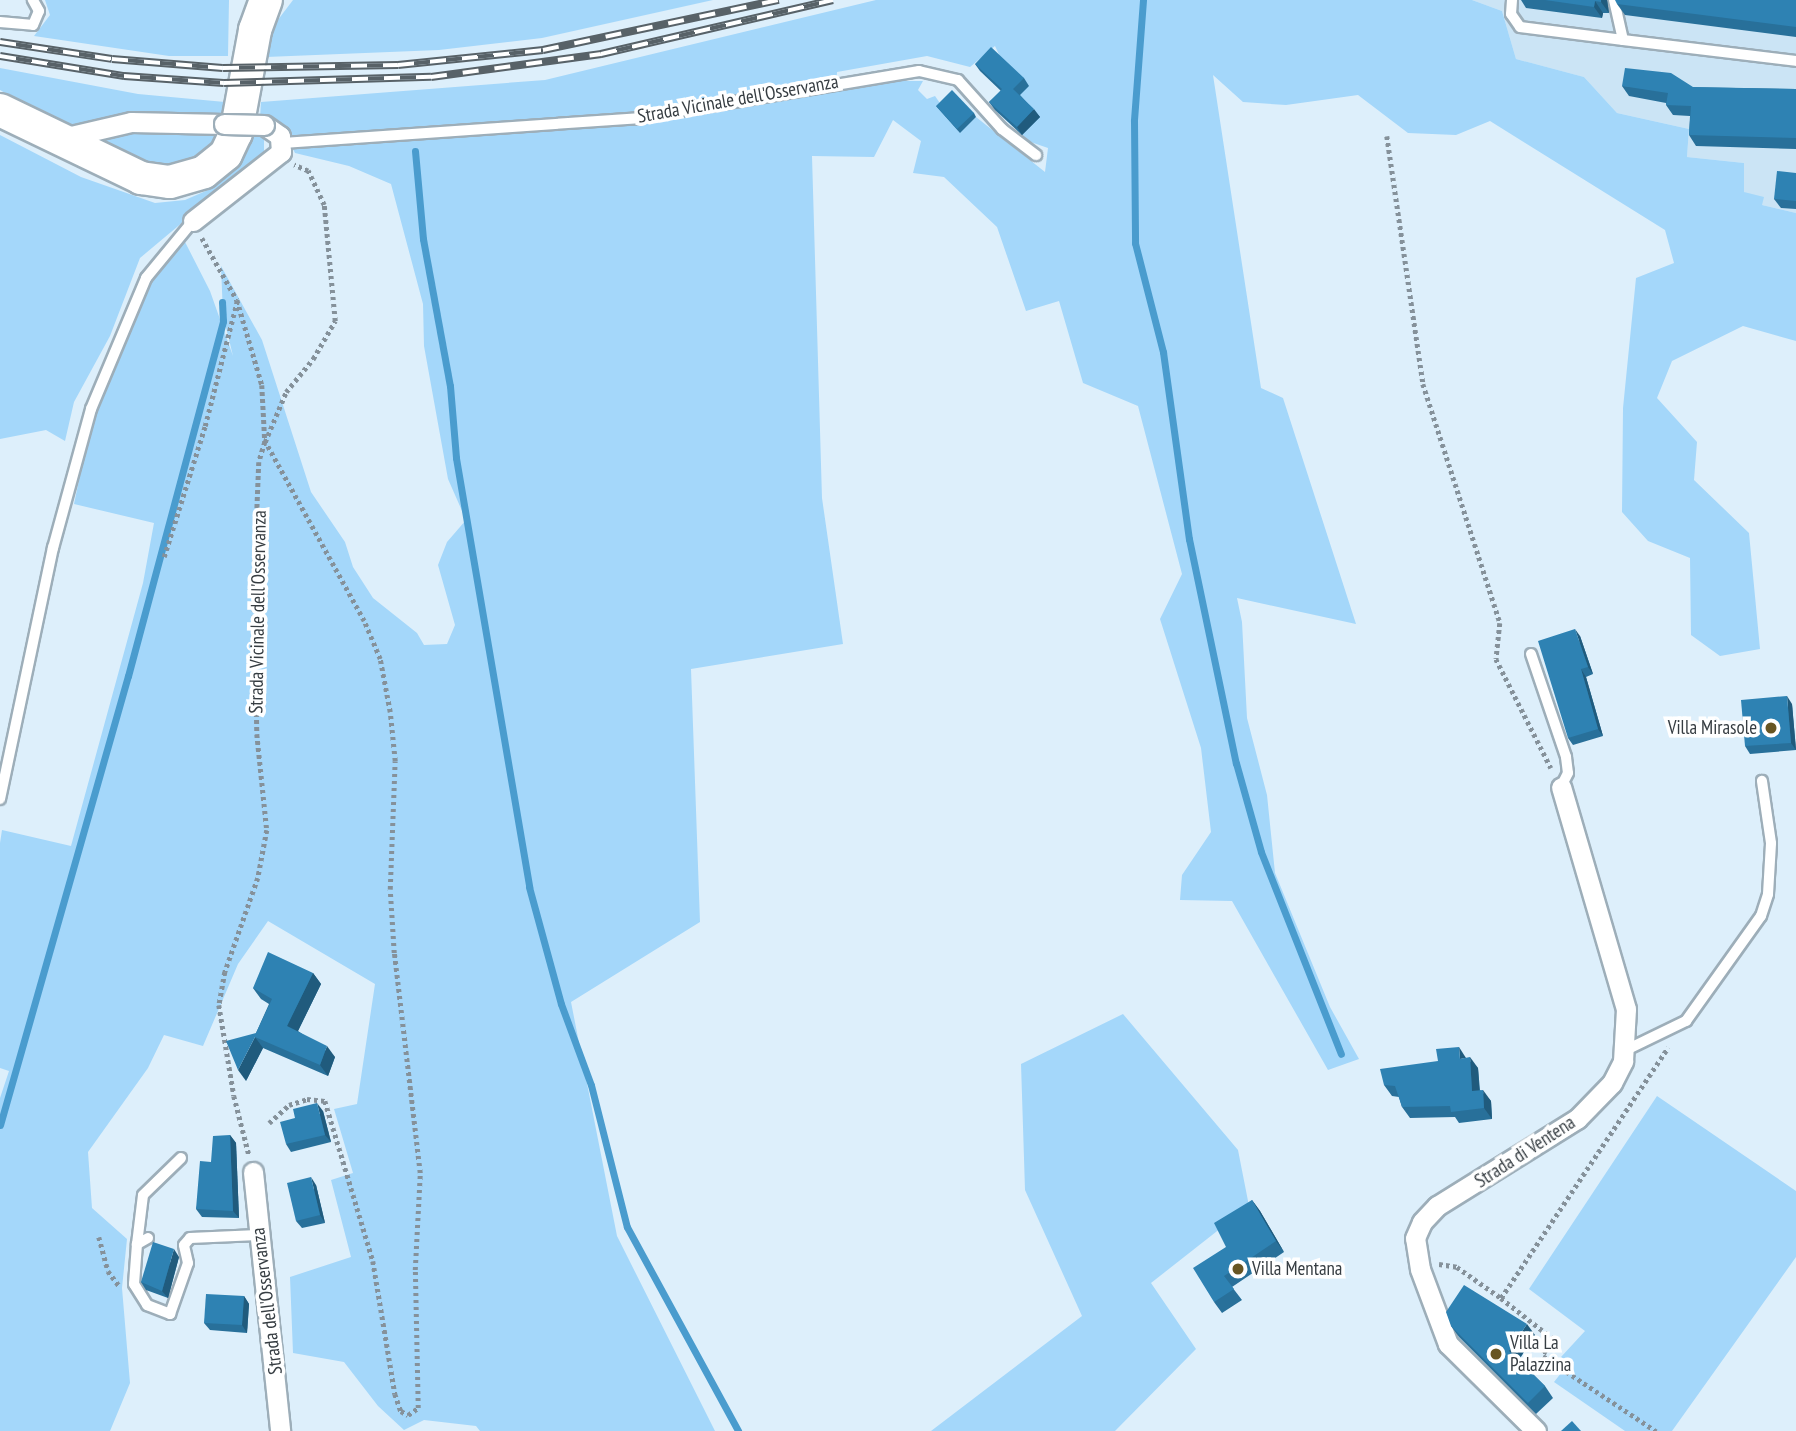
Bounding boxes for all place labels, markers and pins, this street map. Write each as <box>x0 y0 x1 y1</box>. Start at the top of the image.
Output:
place label: Villa Mirasole <box>1668 717 1757 739</box>
marker: Villa Mirasole <box>1763 720 1779 736</box>
place label: Villa Mentana <box>1252 1258 1342 1280</box>
marker: Villa Mentana <box>1230 1261 1246 1277</box>
place label: Villa La Palazzina <box>1510 1332 1571 1376</box>
marker: Villa La Palazzina <box>1488 1346 1504 1362</box>

